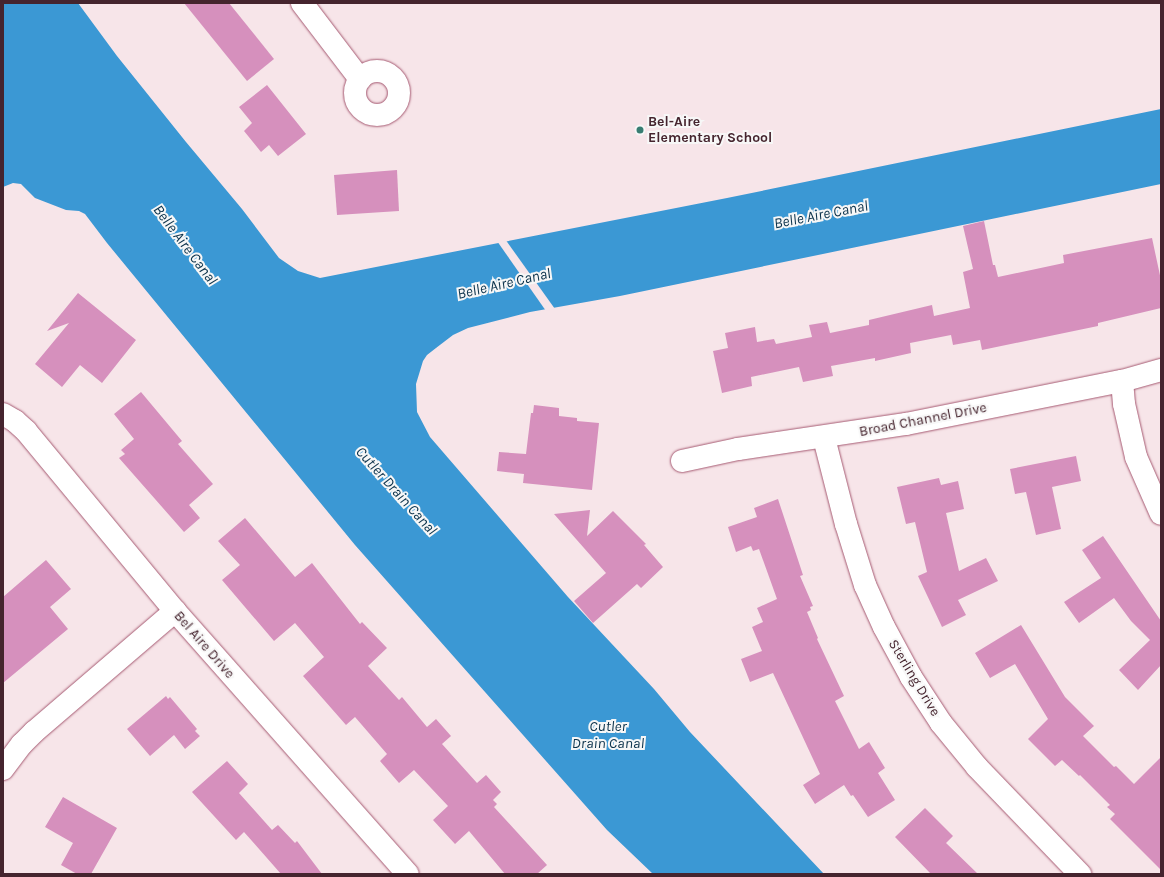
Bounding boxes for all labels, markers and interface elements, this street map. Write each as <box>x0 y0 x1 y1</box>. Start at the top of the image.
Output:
place label: Bel-Aire Elementary School <box>648 114 772 146</box>
marker: Bel-Aire Elementary School <box>635 125 645 135</box>
water label: Belle Aire Canal <box>772 197 870 233</box>
water label: Belle Aire Canal <box>149 201 221 289</box>
water label: Belle Aire Canal <box>455 264 553 304</box>
street label: Broad Channel Drive <box>858 399 988 441</box>
water label: Cutler Drain Canal <box>352 443 440 539</box>
street label: Bel Aire Drive <box>170 608 238 682</box>
street label: Sterling Drive <box>885 637 943 719</box>
water label: Cutler Drain Canal <box>572 717 644 752</box>

